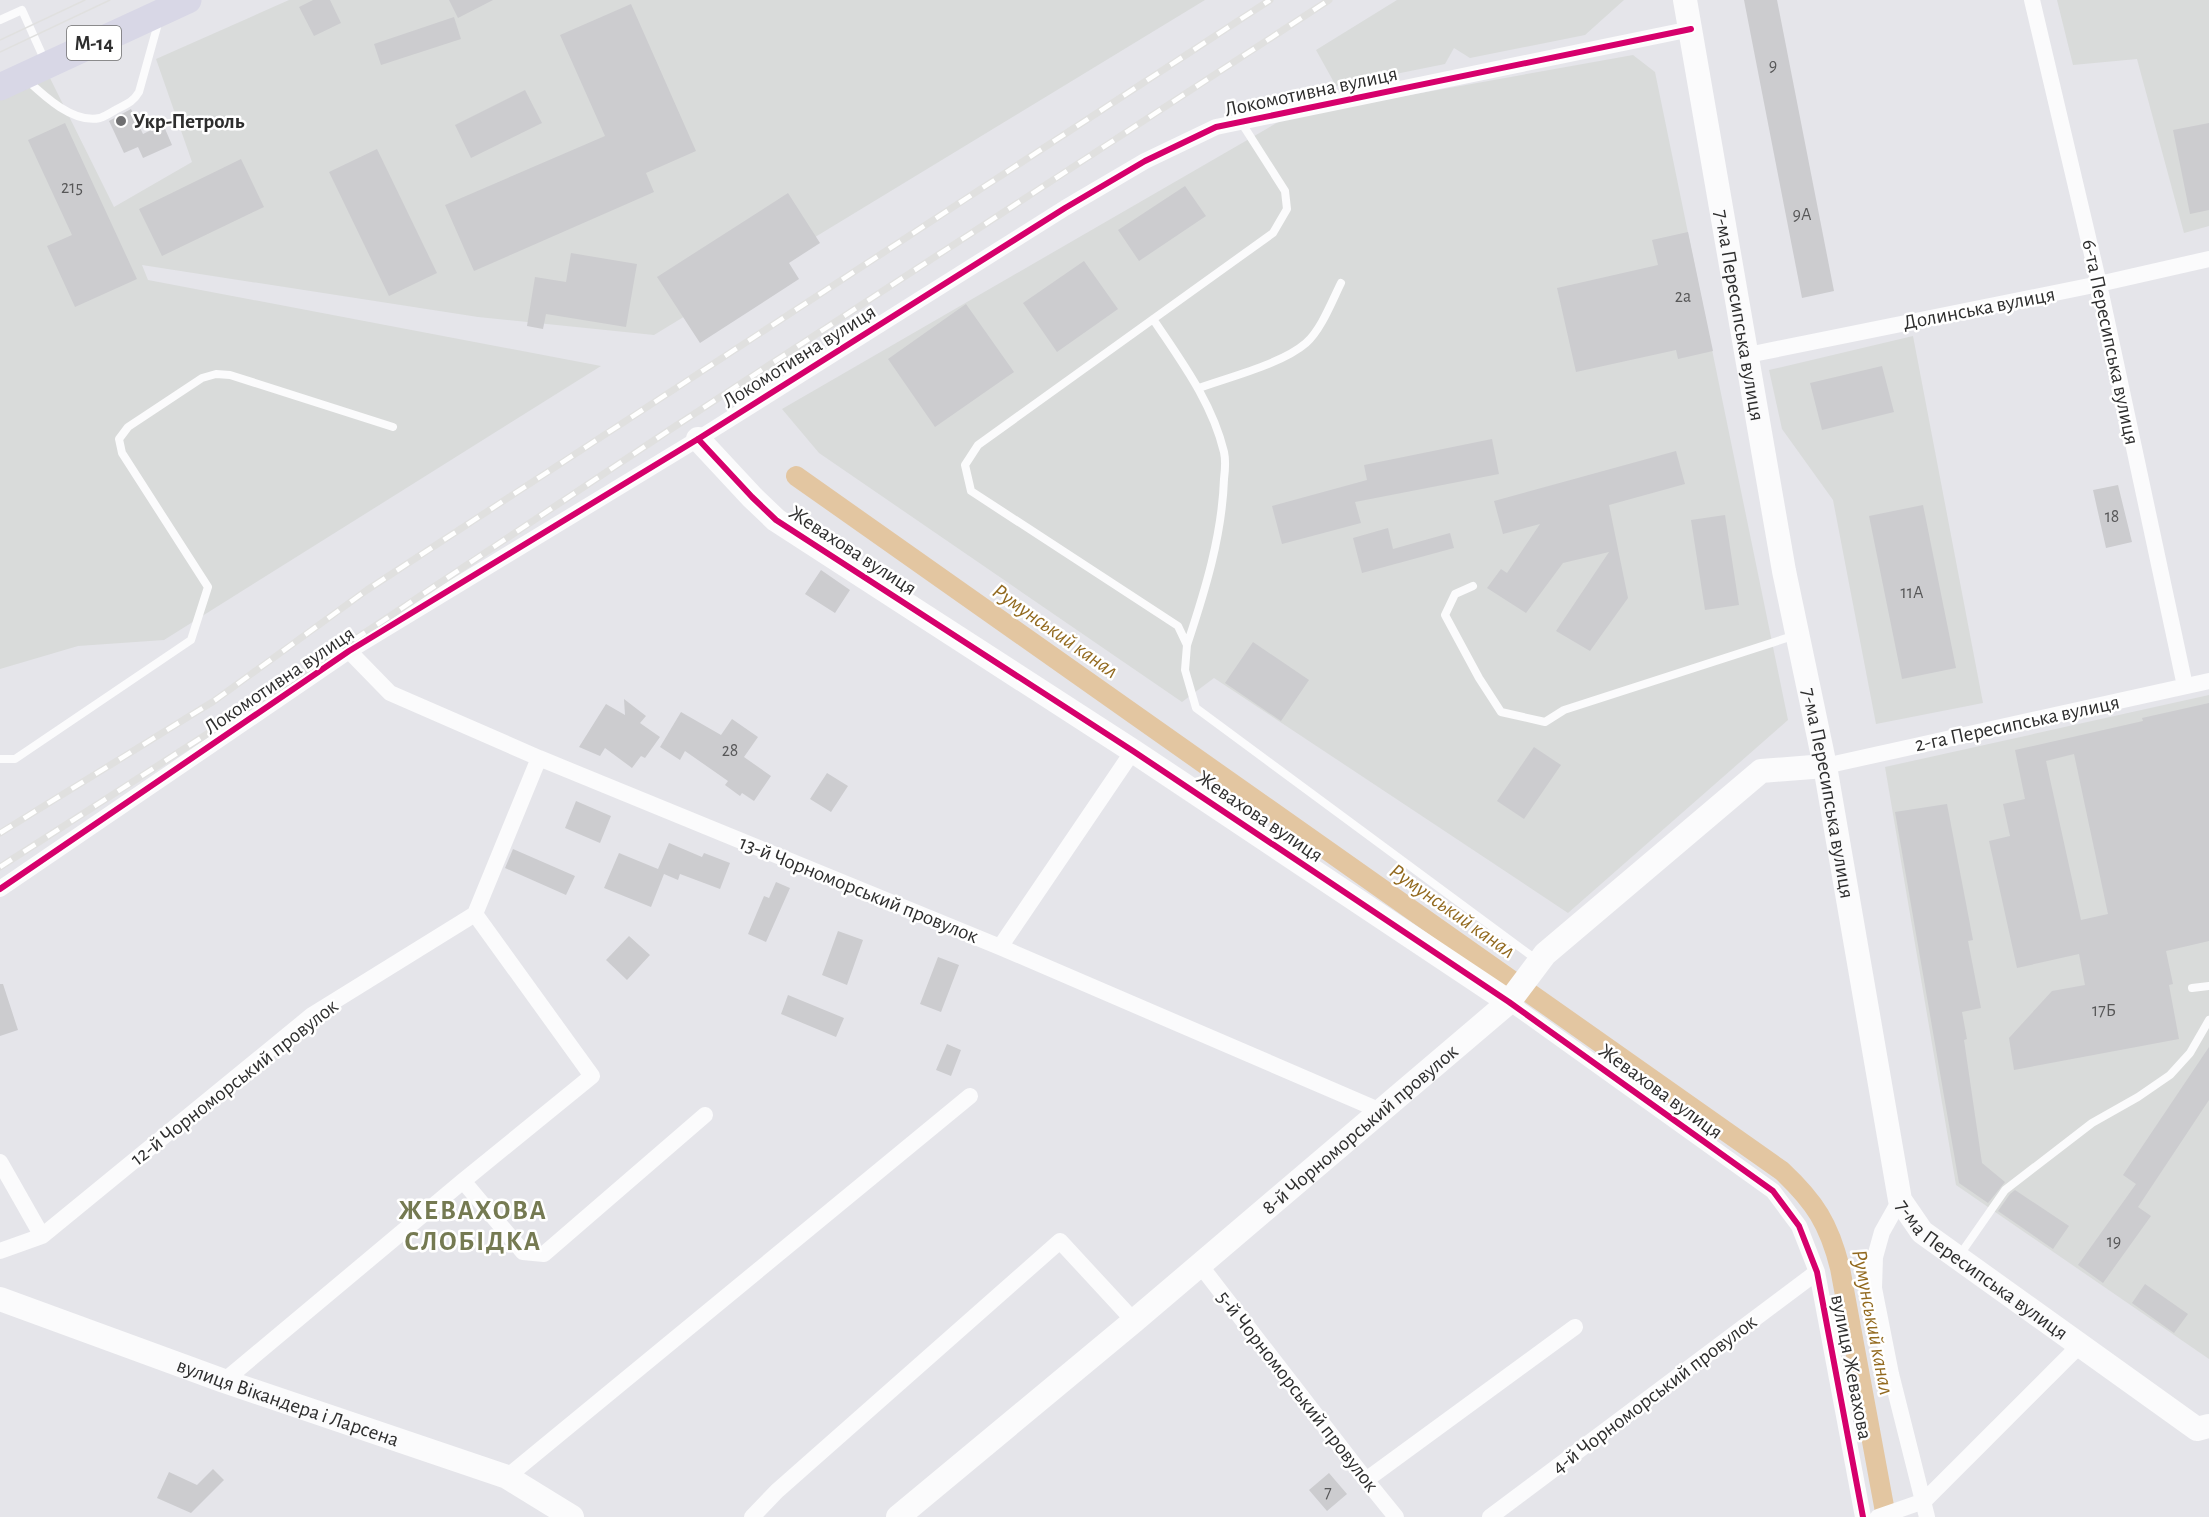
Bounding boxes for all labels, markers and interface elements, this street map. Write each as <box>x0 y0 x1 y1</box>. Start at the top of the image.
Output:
road number: М-14 <box>67 26 121 60</box>
house number: 9 <box>1769 57 1777 75</box>
street label: Локомотивна вулиця <box>1223 63 1399 120</box>
place label: Укр-Петроль <box>133 111 245 132</box>
marker: Укр-Петроль <box>114 114 128 128</box>
house number: 215 <box>61 179 83 197</box>
house number: 9А <box>1792 206 1812 224</box>
street label: 7-ма Пересипська вулиця <box>1711 208 1768 423</box>
street label: 6-та Пересипська вулиця <box>2078 237 2143 447</box>
street label: Долинська вулиця <box>1901 283 2057 334</box>
house number: 2а <box>1675 288 1691 306</box>
street label: Локомотивна вулиця <box>719 301 880 412</box>
street label: Жевахова вулиця <box>785 502 920 599</box>
house number: 18 <box>2105 508 2119 526</box>
water label: Румунський канал <box>989 580 1122 682</box>
house number: 11А <box>1901 584 1924 602</box>
street label: Локомотивна вулиця <box>200 622 358 738</box>
street label: 7-ма Пересипська вулиця <box>1798 686 1858 900</box>
street label: 2-га Пересипська вулиця <box>1913 692 2121 755</box>
house number: 28 <box>722 742 738 760</box>
street label: Жевахова вулиця <box>1193 767 1327 866</box>
street label: 13-й Чорноморський провулок <box>736 832 982 947</box>
water label: Румунський канал <box>1386 860 1519 962</box>
street label: 12-й Чорноморський провулок <box>127 995 342 1170</box>
house number: 17Б <box>2092 1002 2116 1020</box>
street label: 8-й Чорноморський провулок <box>1258 1040 1462 1218</box>
street label: Жевахова вулиця <box>1595 1040 1726 1143</box>
street label: 7-ма Пересипська вулиця <box>1892 1196 2072 1344</box>
district label: ЖЕВАХОВА СЛОБІДКА <box>399 1197 547 1255</box>
house number: 19 <box>2107 1233 2121 1251</box>
water label: Румунський канал <box>1848 1248 1898 1397</box>
street label: 5-й Чорноморський провулок <box>1213 1287 1383 1496</box>
street label: вулиця Жевахова <box>1827 1293 1876 1442</box>
street label: 4-й Чорноморський провулок <box>1548 1311 1761 1478</box>
street label: вулиця Вікандера і Ларсена <box>174 1355 402 1451</box>
house number: 7 <box>1324 1484 1332 1502</box>

